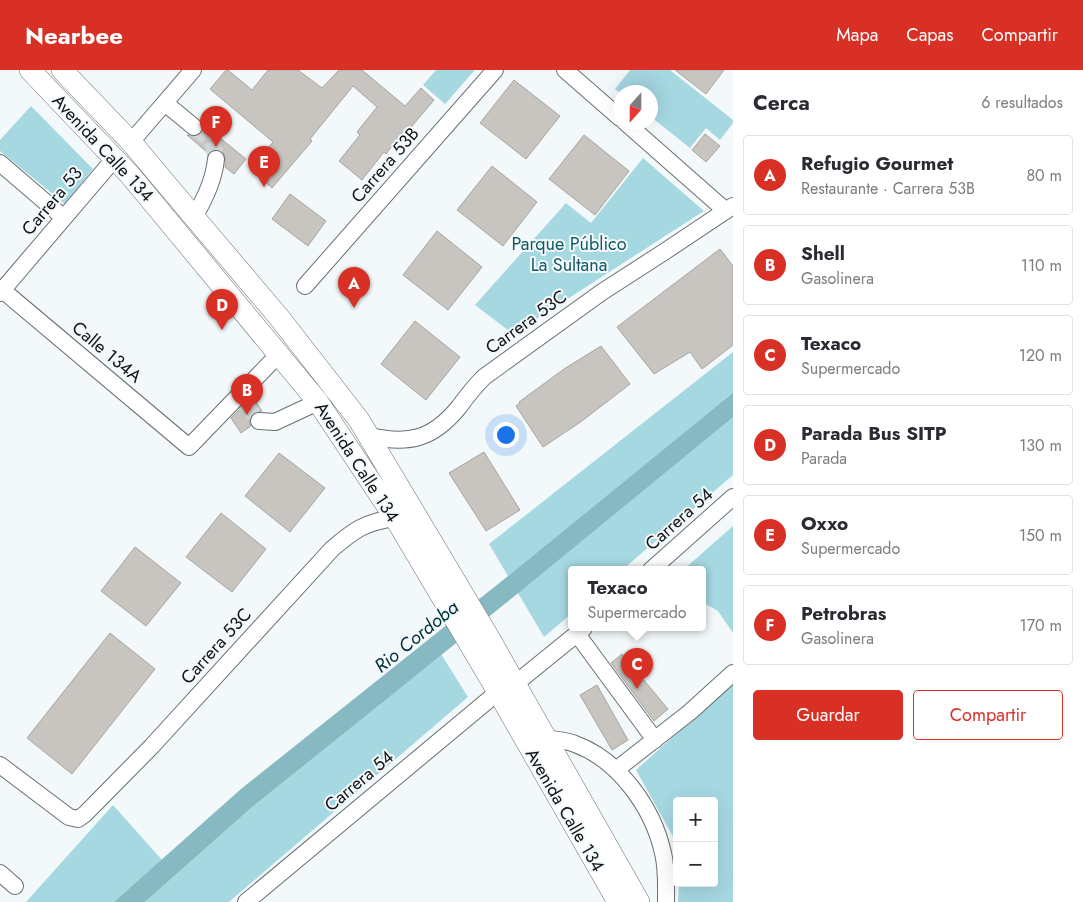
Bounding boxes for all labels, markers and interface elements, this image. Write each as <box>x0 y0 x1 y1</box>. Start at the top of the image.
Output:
text: Nearbee <box>25 18 123 53</box>
text: Mapa <box>836 22 878 48</box>
text: Capas <box>906 22 954 48</box>
text: Compartir <box>982 22 1058 48</box>
north arrow <box>613 85 658 130</box>
street label: Avenida Calle 134 <box>46 88 160 208</box>
text: Cerca <box>753 88 810 118</box>
text: 6 resultados <box>981 91 1063 114</box>
pin: F <box>200 106 232 147</box>
street label: Carrera 53B <box>345 122 425 208</box>
pin: E <box>248 146 280 187</box>
text: Refugio Gourmet <box>801 150 953 177</box>
street label: Carrera 53 <box>16 161 89 241</box>
text: A <box>764 164 776 187</box>
text: 80 m <box>1026 164 1062 187</box>
text: Restaurante · Carrera 53B <box>801 177 975 200</box>
park label: Parque Público La Sultana <box>511 231 627 278</box>
text: Shell <box>801 240 845 267</box>
text: B <box>765 254 775 277</box>
text: 110 m <box>1021 254 1062 277</box>
pin: A <box>338 267 370 308</box>
text: Gasolinera <box>801 267 874 290</box>
street label: Carrera 53C <box>480 284 572 360</box>
pin: D <box>206 289 238 330</box>
street label: Calle 134A <box>66 315 148 389</box>
text: Texaco <box>801 330 861 357</box>
text: C <box>764 344 776 367</box>
text: 120 m <box>1019 344 1062 367</box>
text: Supermercado <box>801 357 900 380</box>
pin: B <box>231 374 263 415</box>
street label: Avenida Calle 134 <box>308 397 406 527</box>
text: Parada Bus SITP <box>801 420 947 447</box>
your location <box>493 422 519 448</box>
text: D <box>764 434 776 457</box>
text: 130 m <box>1019 434 1062 457</box>
text: Parada <box>801 447 847 470</box>
street label: Carrera 54 <box>639 481 719 557</box>
text: Oxxo <box>801 510 848 537</box>
text: E <box>765 524 775 547</box>
text: 150 m <box>1019 524 1062 547</box>
text: Supermercado <box>801 537 900 560</box>
popup <box>568 566 706 631</box>
text: Texaco <box>587 574 648 601</box>
water label: Rio Cordoba <box>368 594 465 679</box>
text: Petrobras <box>801 600 886 627</box>
text: Supermercado <box>587 601 687 624</box>
street label: Carrera 53C <box>175 602 257 690</box>
text: F <box>766 614 774 637</box>
text: 170 m <box>1020 614 1062 637</box>
text: Gasolinera <box>801 627 874 650</box>
pin: C <box>621 648 653 689</box>
button: Guardar <box>753 690 903 740</box>
button: Compartir <box>913 690 1063 740</box>
street label: Avenida Calle 134 <box>519 743 611 877</box>
street label: Carrera 54 <box>319 744 399 818</box>
map controls <box>673 797 718 887</box>
button: + <box>673 797 718 842</box>
button: − <box>673 842 718 887</box>

